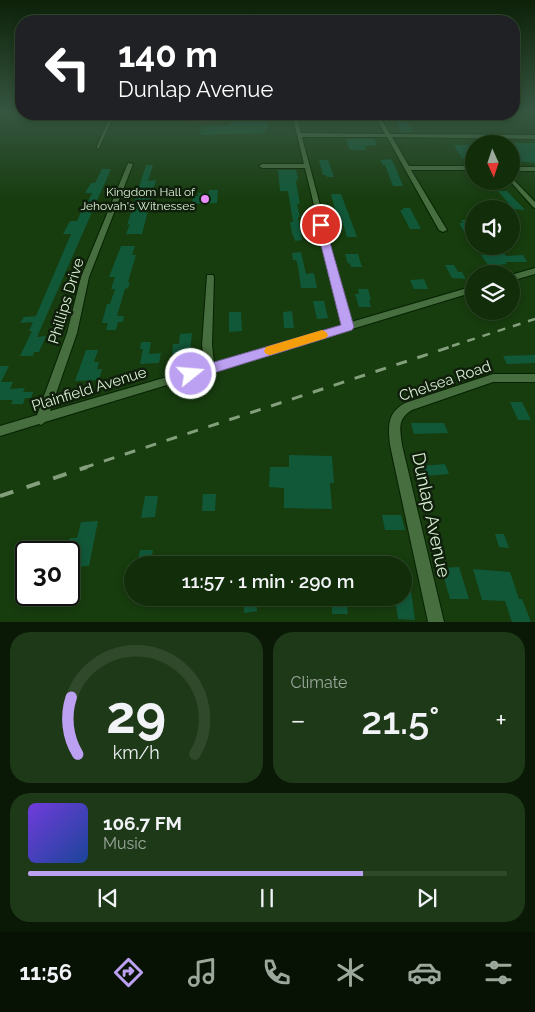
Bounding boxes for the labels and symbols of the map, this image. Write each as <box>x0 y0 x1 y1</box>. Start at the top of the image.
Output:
north arrow <box>465 135 520 190</box>
place label: Kingdom Hall of Jehovah's Witnesses <box>80 185 196 213</box>
marker: Kingdom Hall of Jehovah's Witnesses <box>199 193 211 205</box>
pin <box>300 204 342 246</box>
street label: Phillips Drive <box>44 256 88 346</box>
position arrow <box>164 347 216 399</box>
street label: Chelsea Road <box>397 357 493 405</box>
street label: Plainfield Avenue <box>29 363 149 415</box>
street label: Dunlap Avenue <box>408 451 455 580</box>
speed limit sign: 30 <box>15 541 80 606</box>

